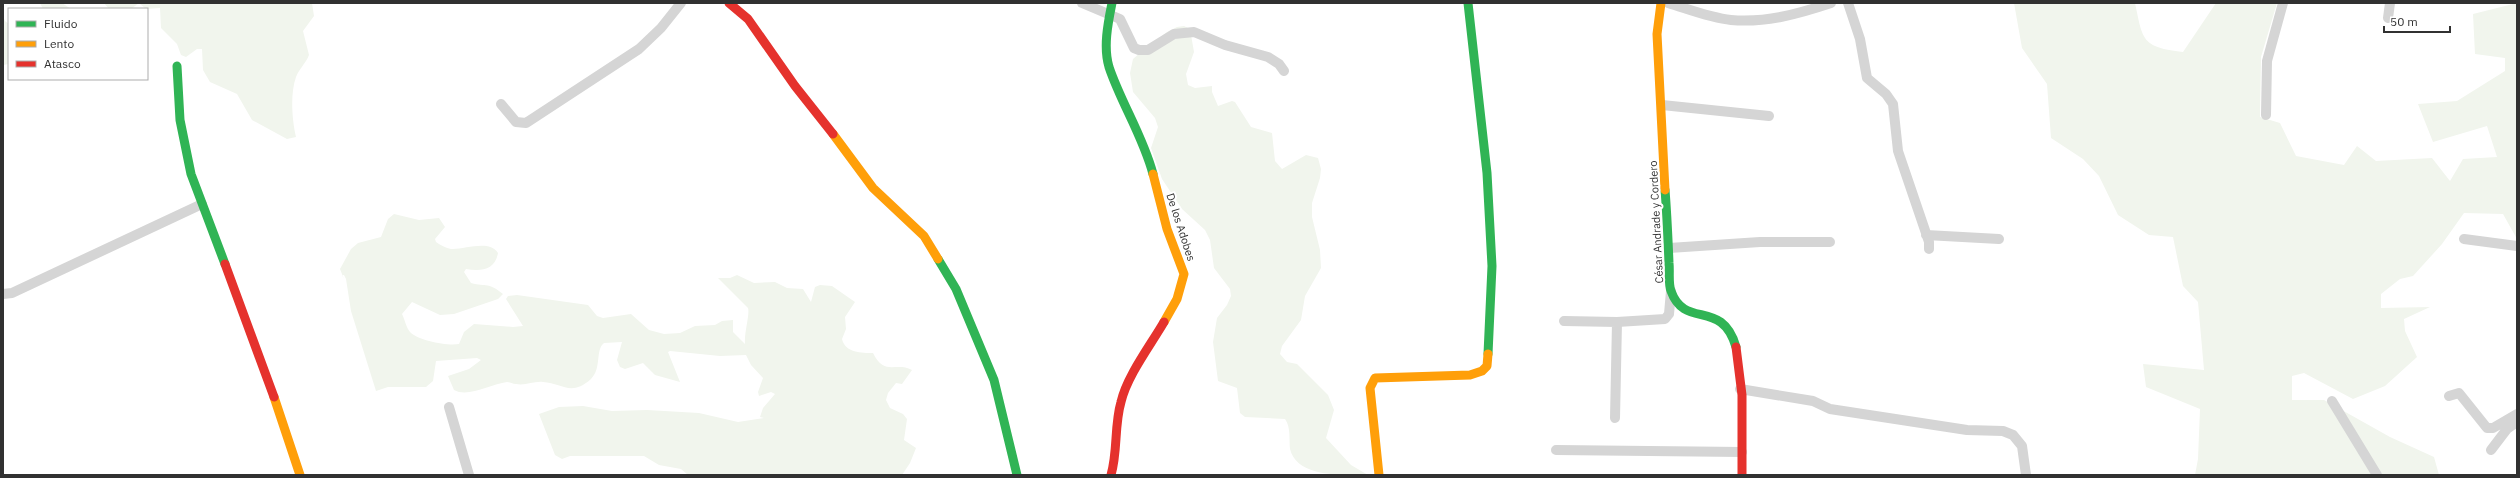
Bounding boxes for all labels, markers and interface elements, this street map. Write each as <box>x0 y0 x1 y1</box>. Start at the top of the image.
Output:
legend <box>8 8 148 80</box>
scale bar <box>2384 8 2450 34</box>
text: 50 m <box>2390 14 2418 29</box>
text: Fluido <box>44 16 78 31</box>
text: Lento <box>44 36 74 51</box>
text: Atasco <box>44 56 81 71</box>
street label: César Andrade y Cordero <box>1646 160 1666 284</box>
street label: De los Adobes <box>1163 191 1199 263</box>

